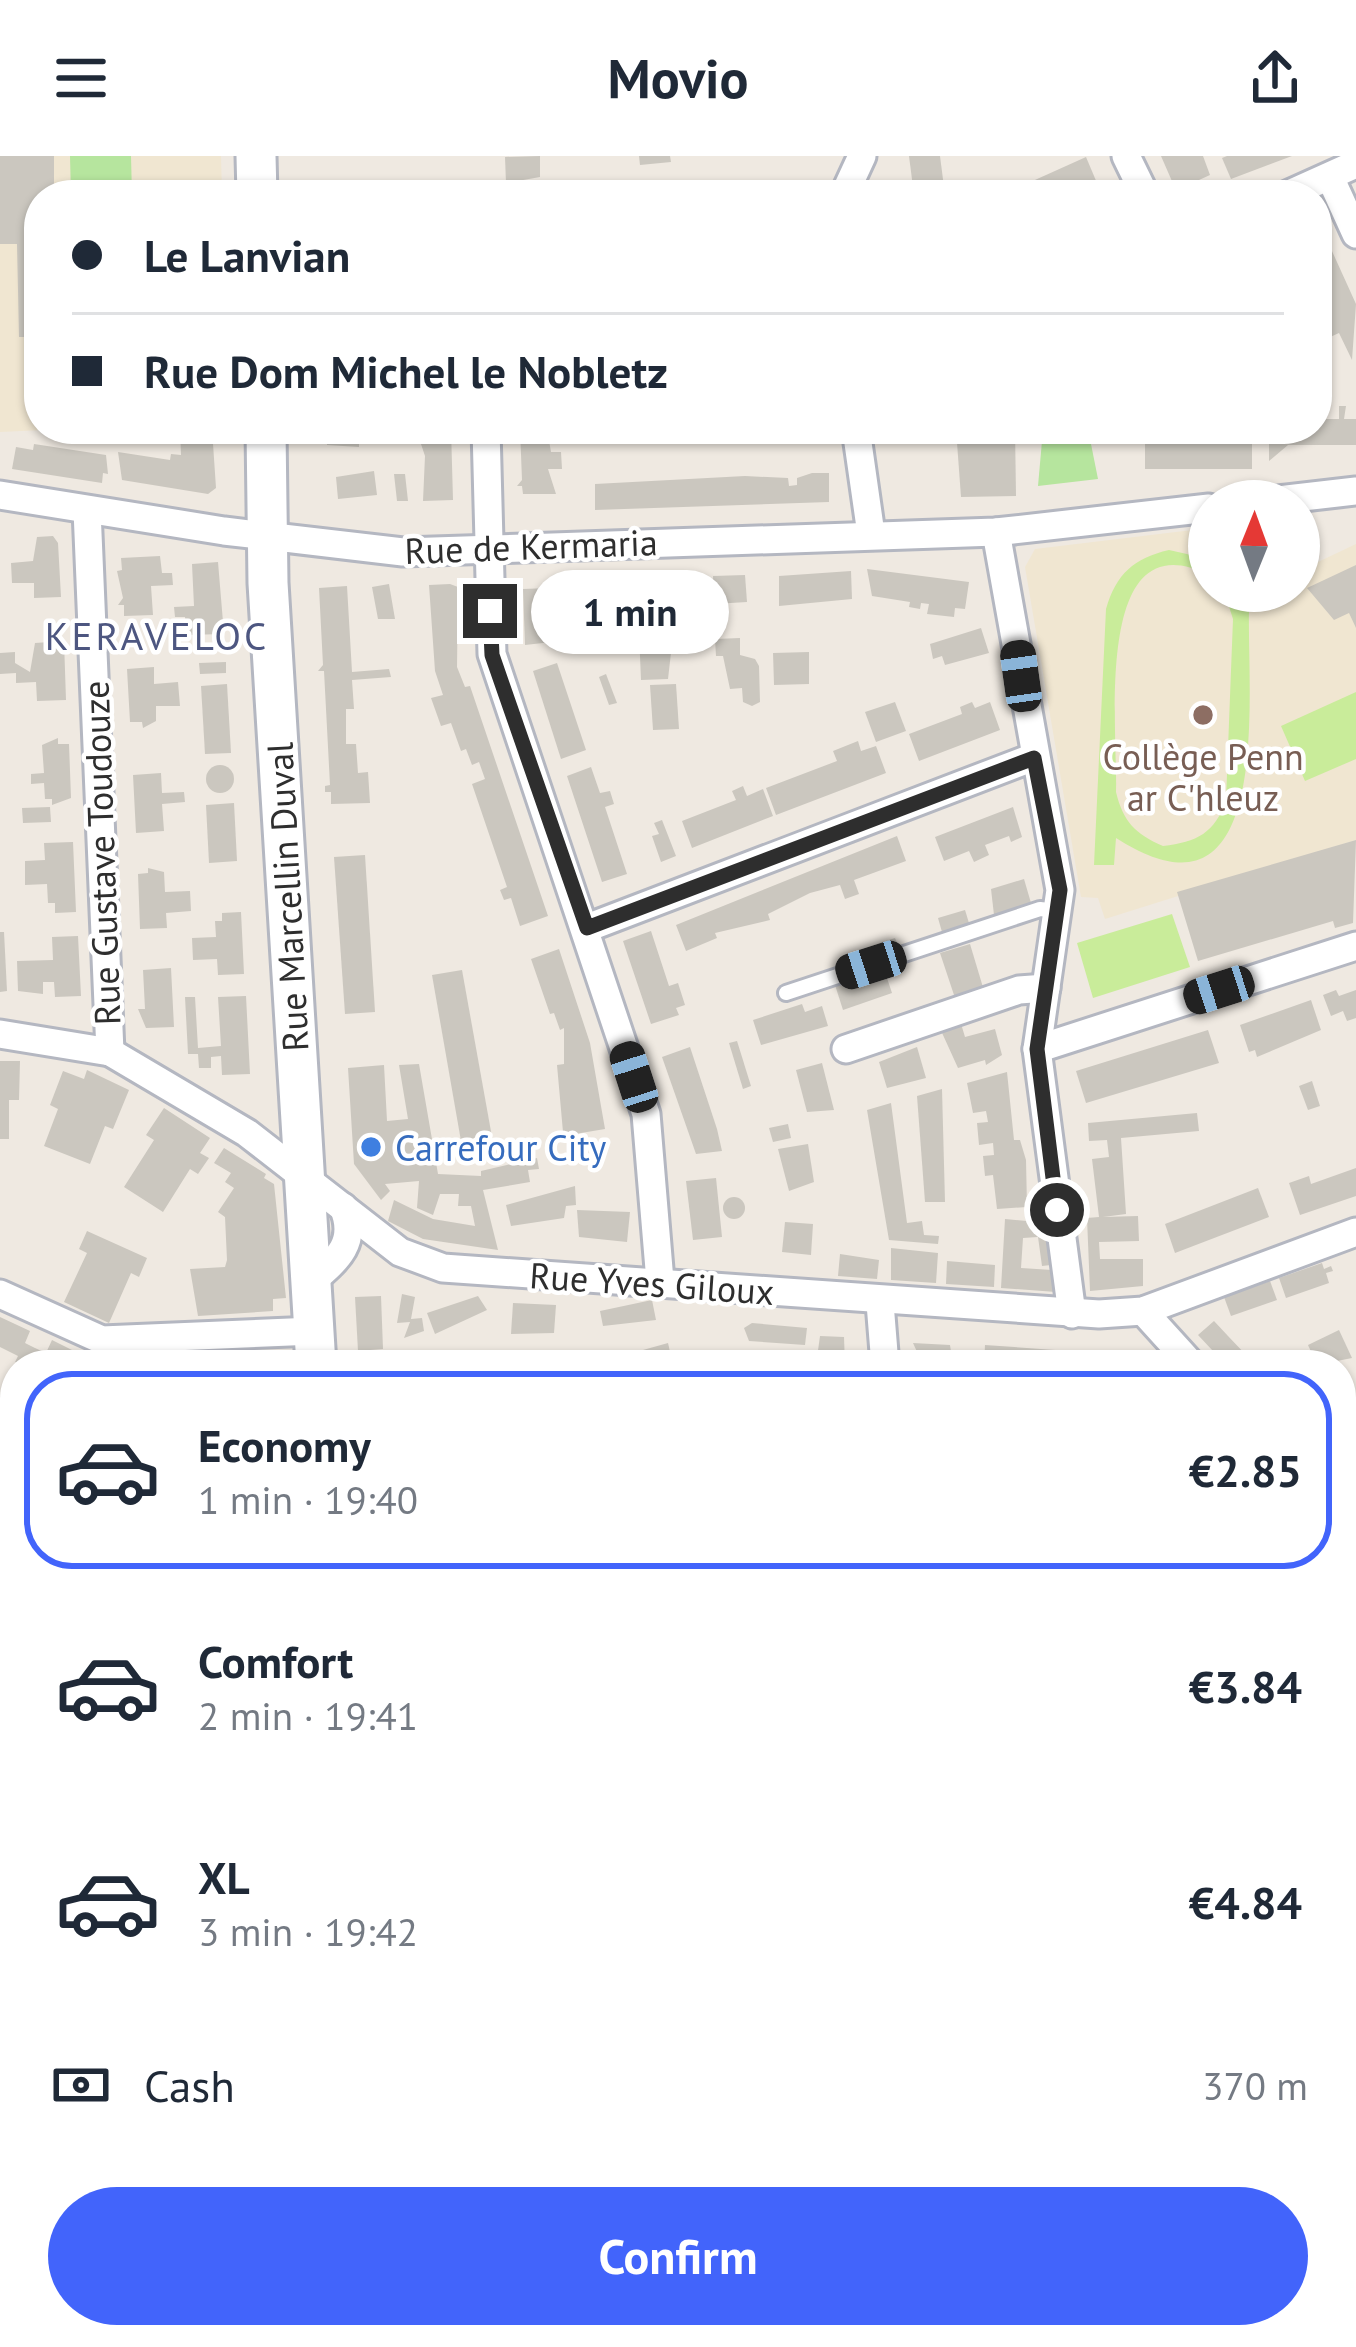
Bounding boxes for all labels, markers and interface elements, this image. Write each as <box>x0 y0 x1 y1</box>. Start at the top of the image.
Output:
text: Movio <box>608 43 748 113</box>
icon: menu <box>48 45 114 111</box>
icon: share <box>1242 45 1308 111</box>
text: Le Lanvian <box>144 226 350 284</box>
text: Rue Dom Michel le Nobletz <box>144 342 668 400</box>
north arrow <box>1188 480 1320 612</box>
map controls <box>1188 480 1320 612</box>
street label: Rue de Kermaria <box>404 518 658 574</box>
callout: 1 min <box>532 569 730 653</box>
route end <box>463 584 517 638</box>
text: 1 min <box>582 586 678 637</box>
district label: KERAVELOC <box>45 610 269 661</box>
car <box>998 638 1044 714</box>
street label: Rue Gustave Toudouze <box>71 680 131 1026</box>
marker: Collège Penn ar C'hleuz <box>1190 702 1216 728</box>
place label: Collège Penn ar C'hleuz <box>1102 733 1304 821</box>
street label: Rue Marcellin Duval <box>255 741 319 1053</box>
car <box>831 937 911 993</box>
car <box>1179 962 1259 1018</box>
car <box>606 1037 662 1117</box>
place label: Carrefour City <box>395 1124 607 1171</box>
marker: Carrefour City <box>358 1134 384 1160</box>
route start <box>1030 1183 1084 1237</box>
street label: Rue Yves Giloux <box>528 1251 776 1315</box>
icon: car <box>54 1416 162 1524</box>
text: Economy <box>198 1416 371 1474</box>
text: €2.85 <box>1189 1441 1302 1499</box>
text: 1 min · 19:40 <box>198 1474 418 1525</box>
icon: car <box>54 1632 162 1740</box>
text: Comfort <box>198 1632 353 1690</box>
text: €3.84 <box>1189 1657 1302 1715</box>
text: 2 min · 19:41 <box>198 1690 418 1741</box>
icon: car <box>54 1848 162 1956</box>
text: XL <box>198 1848 250 1906</box>
text: €4.84 <box>1189 1873 1302 1931</box>
text: 3 min · 19:42 <box>198 1906 418 1957</box>
icon: cash <box>48 2052 114 2118</box>
text: Cash <box>144 2056 235 2114</box>
text: 370 m <box>1202 2060 1308 2111</box>
button: Confirm <box>48 2187 1308 2325</box>

